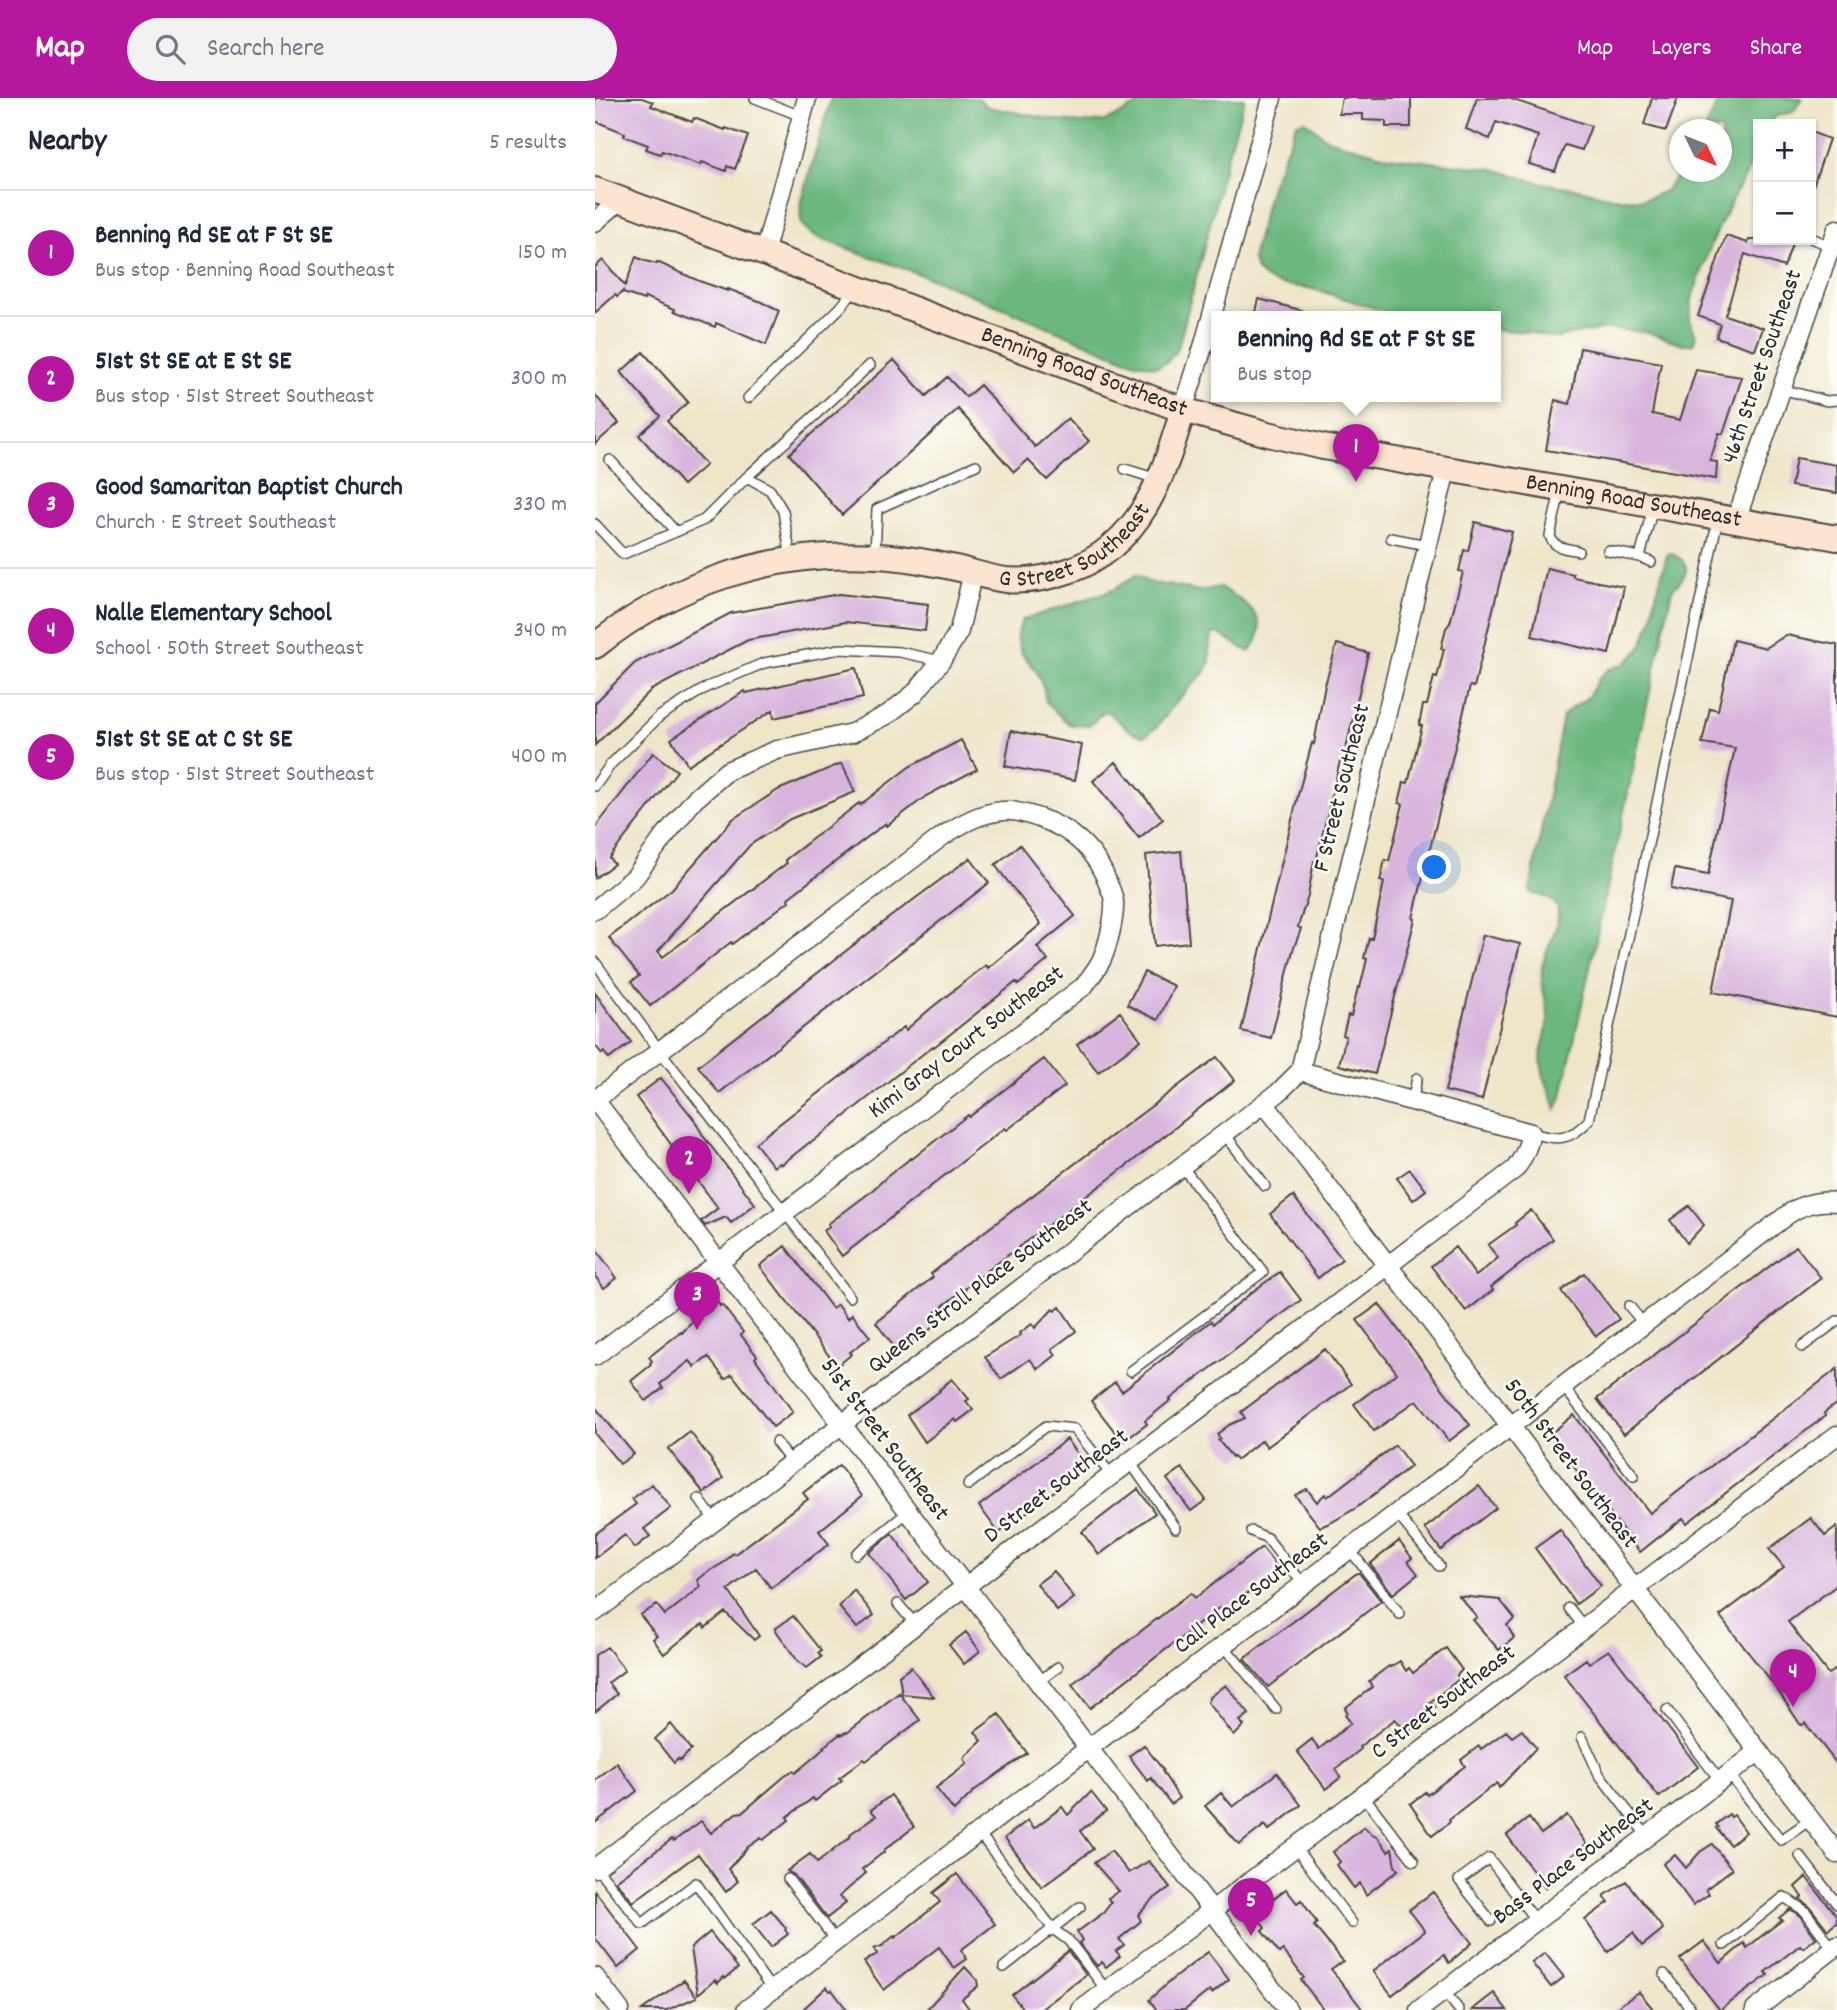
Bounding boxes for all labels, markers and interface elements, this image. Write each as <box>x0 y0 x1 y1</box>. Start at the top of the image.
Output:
search box <box>127 18 617 81</box>
text: Map <box>35 26 85 73</box>
icon: search <box>151 30 189 68</box>
text: Search here <box>207 31 325 68</box>
text: Map <box>1577 32 1613 66</box>
text: Layers <box>1651 32 1712 66</box>
text: Share <box>1750 32 1802 66</box>
north arrow <box>1669 119 1732 182</box>
map controls <box>1753 119 1816 245</box>
button: + <box>1753 119 1816 182</box>
text: Nearby <box>28 122 106 165</box>
text: 5 results <box>489 127 567 160</box>
button: − <box>1753 182 1816 245</box>
text: Benning Rd SE at F St SE <box>95 218 333 255</box>
text: 1 <box>48 237 54 270</box>
text: 150 m <box>518 237 567 270</box>
text: Bus stop · Benning Road Southeast <box>95 255 395 288</box>
street label: 46th Street Southeast <box>1714 265 1812 469</box>
popup <box>1211 311 1501 402</box>
street label: Benning Road Southeast <box>976 319 1192 427</box>
text: Benning Rd SE at F St SE <box>1237 322 1475 359</box>
text: 51st St SE at E St SE <box>95 344 291 381</box>
text: Bus stop <box>1237 359 1312 392</box>
text: 2 <box>46 363 56 396</box>
text: 300 m <box>511 363 567 396</box>
text: Bus stop · 51st Street Southeast <box>95 381 374 414</box>
pin: 1 <box>1333 424 1379 482</box>
street label: Benning Road Southeast <box>1523 466 1744 538</box>
text: Good Samaritan Baptist Church <box>95 470 403 507</box>
text: 3 <box>46 489 56 522</box>
text: 330 m <box>513 489 567 522</box>
street label: G Street Southeast <box>997 497 1160 598</box>
text: Church · E Street Southeast <box>95 507 336 540</box>
text: Nalle Elementary School <box>95 596 332 633</box>
text: 4 <box>46 615 56 648</box>
text: 340 m <box>514 615 567 648</box>
text: School · 50th Street Southeast <box>95 633 364 666</box>
street label: F Street Southeast <box>1306 700 1380 876</box>
text: 51st St SE at C St SE <box>95 722 292 759</box>
text: 5 <box>46 741 56 774</box>
text: 400 m <box>511 741 567 774</box>
text: Bus stop · 51st Street Southeast <box>95 759 374 792</box>
your location <box>1417 850 1451 884</box>
street label: Kimi Gray Court Southeast <box>862 958 1072 1128</box>
pin: 2 <box>666 1136 712 1194</box>
street label: Queens Stroll Place Southeast <box>861 1191 1101 1383</box>
pin: 3 <box>674 1272 720 1330</box>
street label: 51st Street Southeast <box>811 1351 957 1529</box>
street label: 50th Street Southeast <box>1495 1372 1646 1556</box>
street label: D Street Southeast <box>977 1421 1137 1553</box>
street label: Call Place Southeast <box>1168 1524 1337 1663</box>
street label: C Street Southeast <box>1365 1637 1524 1769</box>
pin: 4 <box>1770 1649 1816 1707</box>
street label: Bass Place Southeast <box>1486 1790 1662 1934</box>
pin: 5 <box>1228 1878 1274 1936</box>

